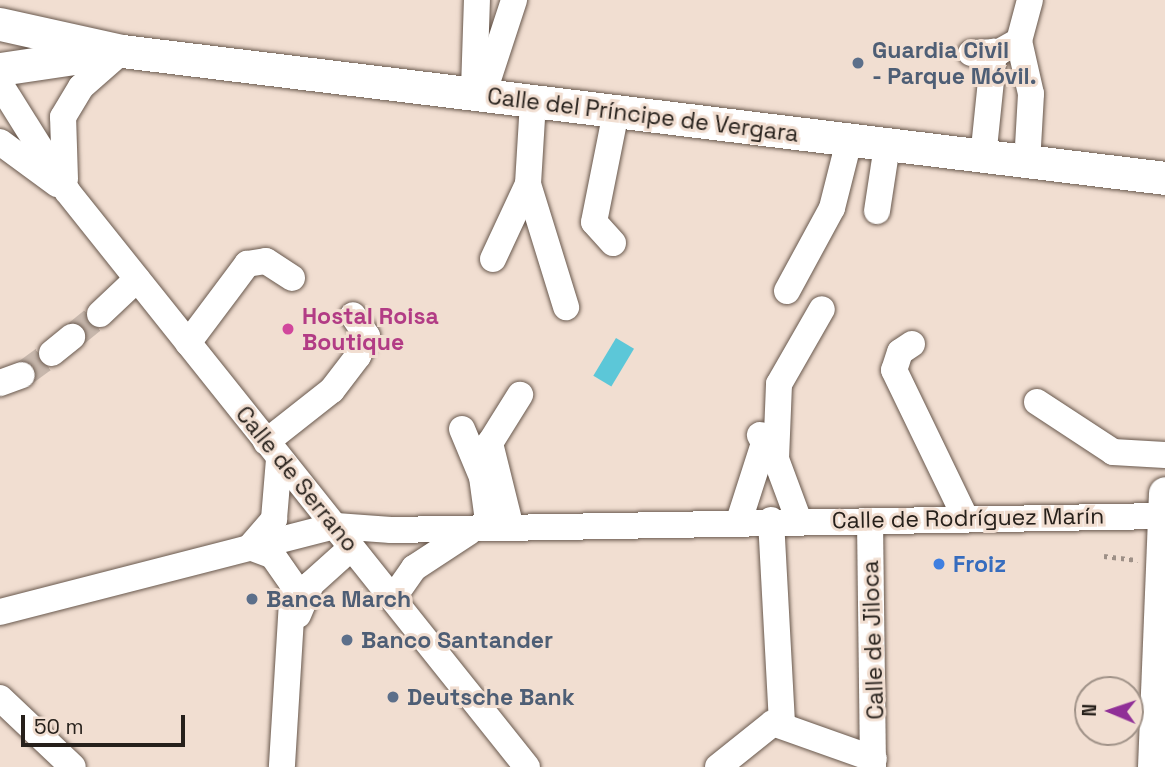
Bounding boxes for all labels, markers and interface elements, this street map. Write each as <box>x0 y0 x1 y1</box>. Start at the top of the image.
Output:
place label: Guardia Civil - Parque Móvil. <box>872 36 1037 90</box>
marker: Guardia Civil - Parque Móvil. <box>850 55 866 71</box>
street label: Calle del Príncipe de Vergara <box>486 82 800 148</box>
place label: Hostal Roisa Boutique <box>302 302 439 356</box>
marker: Hostal Roisa Boutique <box>280 321 296 337</box>
street label: Calle de Serrano <box>230 401 364 557</box>
street label: Calle de Rodríguez Marín <box>832 502 1104 534</box>
place label: Froiz <box>953 550 1006 578</box>
marker: Froiz <box>931 556 947 572</box>
street label: Calle de Jiloca <box>856 560 890 720</box>
place label: Banca March <box>266 585 411 613</box>
marker: Banca March <box>244 591 260 607</box>
place label: Banco Santander <box>361 626 553 654</box>
marker: Banco Santander <box>339 632 355 648</box>
north arrow <box>1074 676 1144 746</box>
place label: Deutsche Bank <box>407 683 575 711</box>
marker: Deutsche Bank <box>385 689 401 705</box>
scale bar <box>24 700 189 744</box>
text: N <box>1077 704 1102 717</box>
text: 50 m <box>34 713 84 740</box>

